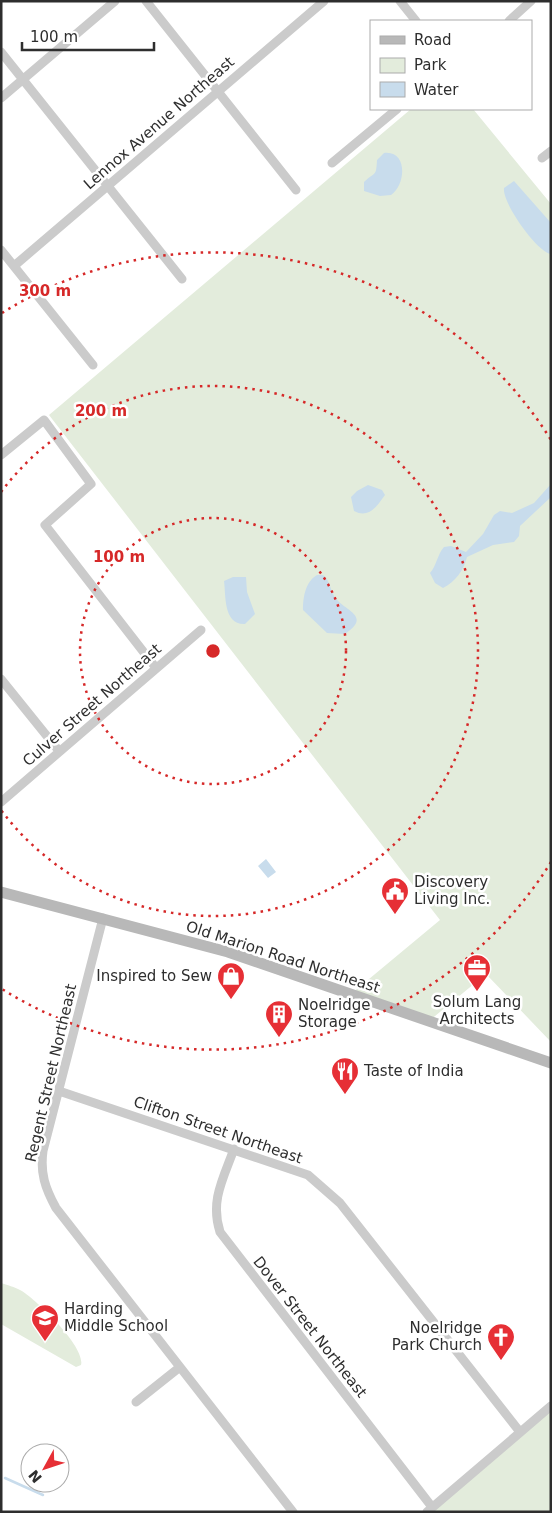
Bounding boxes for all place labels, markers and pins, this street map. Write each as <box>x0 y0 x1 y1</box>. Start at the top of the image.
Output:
centre of rings <box>204 642 222 660</box>
place label: Discovery Living Inc. <box>414 873 490 908</box>
public building icon: Discovery Living Inc. <box>380 876 410 915</box>
office icon: Solum Lang Architects <box>462 953 492 992</box>
shop icon: Inspired to Sew <box>216 961 246 1000</box>
place label: Inspired to Sew <box>96 967 212 985</box>
place label: Solum Lang Architects <box>433 993 521 1028</box>
place label: Noelridge Storage <box>298 996 370 1031</box>
building icon: Noelridge Storage <box>264 999 294 1038</box>
restaurant icon: Taste of India <box>330 1056 360 1095</box>
place label: Taste of India <box>363 1062 464 1080</box>
place label: Harding Middle School <box>64 1300 168 1335</box>
school or university icon: Harding Middle School <box>30 1303 60 1342</box>
place label: Noelridge Park Church <box>392 1319 482 1354</box>
church icon: Noelridge Park Church <box>486 1322 516 1361</box>

